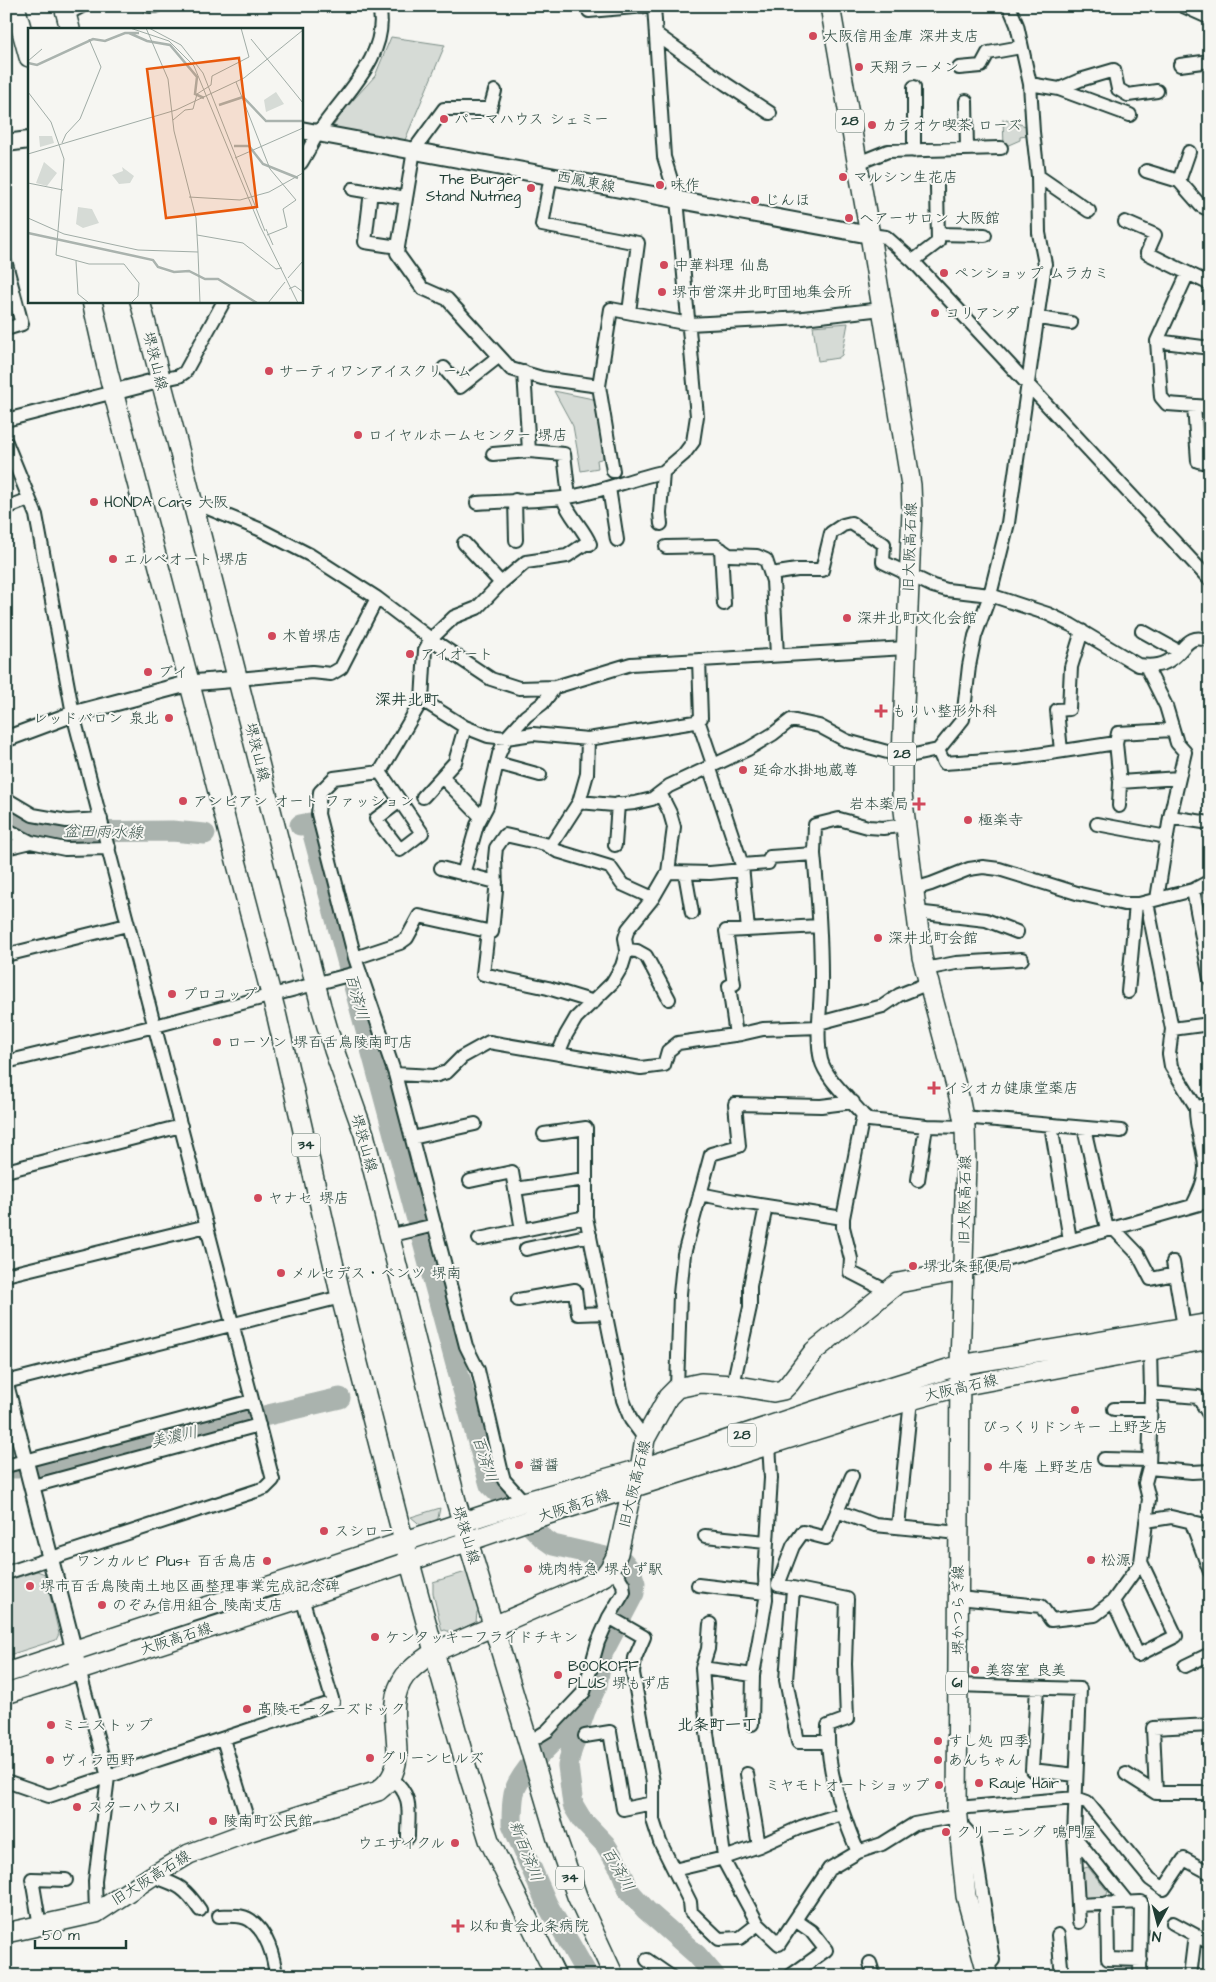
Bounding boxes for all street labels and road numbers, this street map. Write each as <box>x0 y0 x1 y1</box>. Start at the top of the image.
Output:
road number: 28 <box>836 110 864 132</box>
street label: 西鳳東線 <box>555 166 617 198</box>
street label: 堺狭山線 <box>138 329 172 393</box>
street label: 旧大阪高石線 <box>898 502 922 592</box>
street label: 堺狭山線 <box>240 720 274 784</box>
road number: 28 <box>888 742 916 766</box>
street label: 堺狭山線 <box>346 1111 382 1175</box>
road number: 34 <box>292 1134 320 1156</box>
street label: 旧大阪高石線 <box>954 1155 976 1245</box>
street label: 大阪高石線 <box>922 1369 1000 1407</box>
road number: 28 <box>728 1424 756 1446</box>
street label: 旧大阪高石線 <box>614 1438 656 1530</box>
street label: 大阪高石線 <box>535 1484 613 1528</box>
street label: 堺狭山線 <box>447 1503 485 1567</box>
street label: 堺かつらぎ線 <box>948 1565 969 1655</box>
street label: 大阪高石線 <box>137 1617 215 1661</box>
road number: 61 <box>946 1672 968 1695</box>
street label: 旧大阪高石線 <box>107 1845 195 1911</box>
road number: 34 <box>556 1866 584 1890</box>

